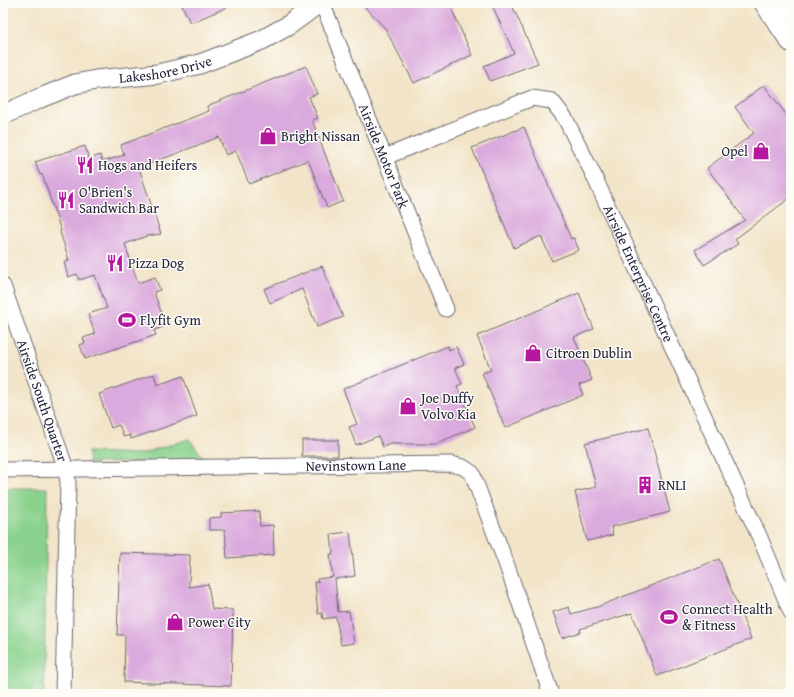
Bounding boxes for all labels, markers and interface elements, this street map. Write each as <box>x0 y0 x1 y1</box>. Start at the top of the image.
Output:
street label: Lakeshore Drive <box>118 50 215 88</box>
street label: Airside Motor Park <box>354 100 415 212</box>
shop icon: Bright Nissan <box>258 126 278 146</box>
place label: Bright Nissan <box>281 126 360 146</box>
place label: Opel <box>721 141 748 161</box>
shop icon: Opel <box>751 141 771 161</box>
restaurant icon: Hogs and Heifers <box>75 155 95 175</box>
place label: Hogs and Heifers <box>98 155 197 175</box>
place label: O'Brien's Sandwich Bar <box>79 182 159 218</box>
restaurant icon: O'Brien's Sandwich Bar <box>56 190 76 210</box>
street label: Airside Enterprise Centre <box>598 202 679 346</box>
restaurant icon: Pizza Dog <box>105 253 125 273</box>
place label: Pizza Dog <box>128 253 184 273</box>
sports icon: Flyfit Gym <box>117 310 137 330</box>
place label: Flyfit Gym <box>140 310 201 330</box>
street label: Airside South Quarter <box>12 337 73 464</box>
shop icon: Citroen Dublin <box>523 343 543 363</box>
place label: Citroen Dublin <box>546 343 632 363</box>
place label: Joe Duffy Volvo Kia <box>419 388 477 424</box>
shop icon: Joe Duffy Volvo Kia <box>398 396 418 416</box>
street label: Nevinstown Lane <box>305 455 407 476</box>
building icon: RNLI <box>635 475 655 495</box>
place label: RNLI <box>658 475 686 495</box>
place label: Connect Health & Fitness <box>682 599 773 635</box>
sports icon: Connect Health & Fitness <box>659 607 679 627</box>
shop icon: Power City <box>165 612 185 632</box>
place label: Power City <box>188 612 251 632</box>

